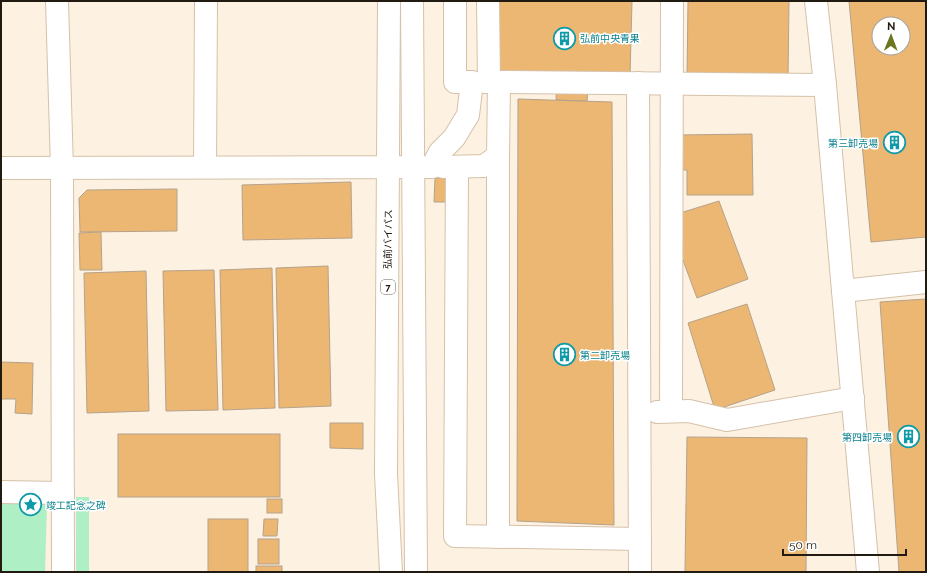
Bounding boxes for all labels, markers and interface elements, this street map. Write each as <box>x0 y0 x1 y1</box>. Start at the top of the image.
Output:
north arrow <box>871 16 911 56</box>
text: N <box>887 20 895 33</box>
building icon: 弘前中央青果 <box>551 25 577 51</box>
place label: 弘前中央青果 <box>580 33 640 44</box>
building icon: 第三卸売場 <box>881 130 907 156</box>
place label: 第三卸売場 <box>828 138 878 149</box>
street label: 弘前バイパス <box>382 209 394 269</box>
road number: 7 <box>381 280 395 294</box>
building icon: 第二卸売場 <box>552 342 578 368</box>
place label: 第二卸売場 <box>580 350 630 361</box>
building icon: 第四卸売場 <box>895 424 921 450</box>
place label: 第四卸売場 <box>842 432 892 443</box>
place icon: 竣工記念之碑 <box>17 492 43 518</box>
place label: 竣工記念之碑 <box>46 500 106 511</box>
scale bar <box>783 531 906 557</box>
text: 50 m <box>789 538 817 552</box>

